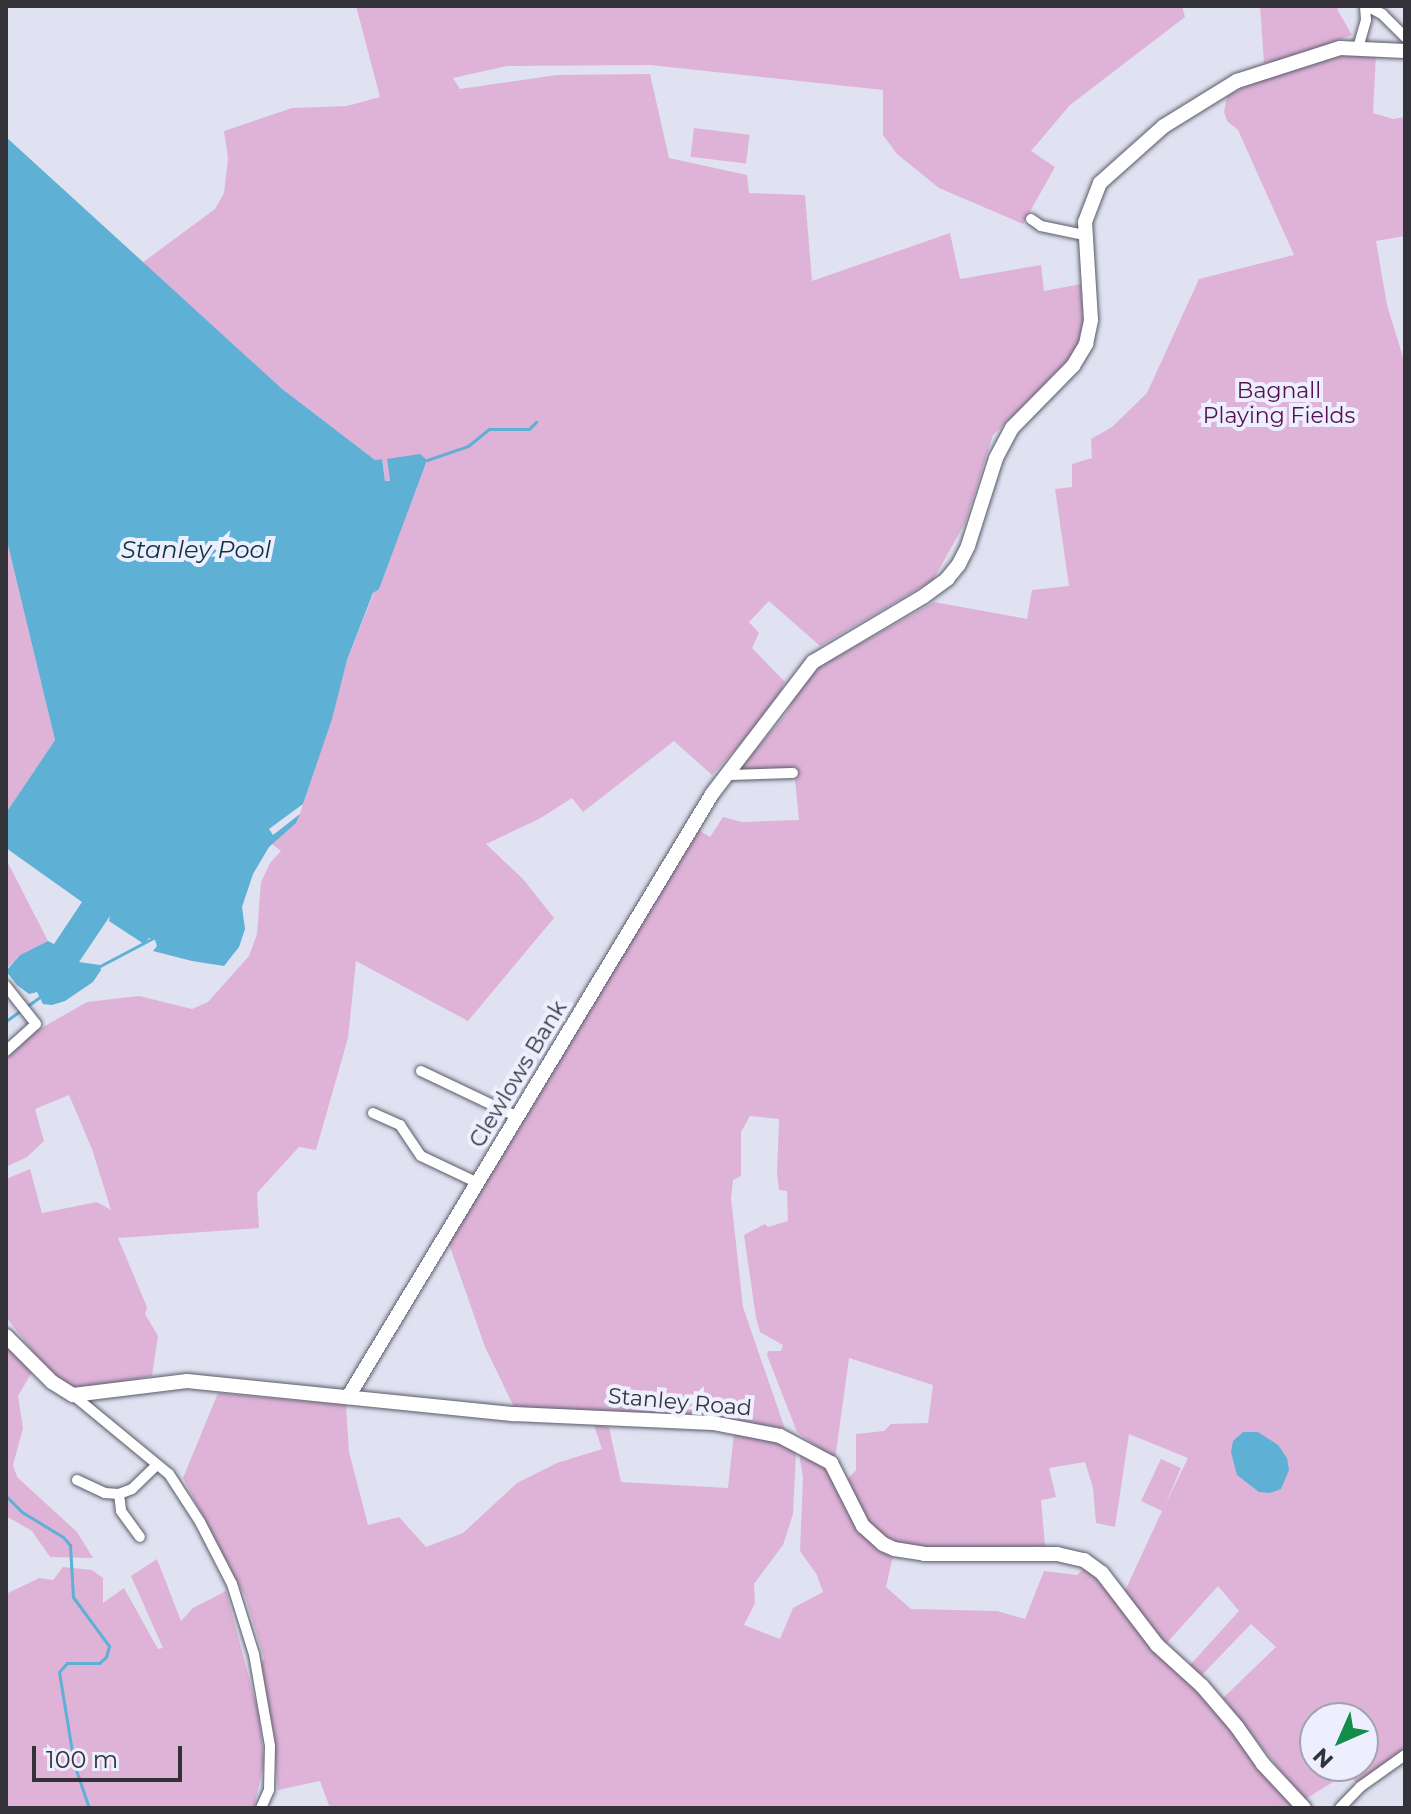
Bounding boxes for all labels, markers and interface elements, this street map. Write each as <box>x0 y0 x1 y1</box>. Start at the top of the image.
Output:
park label: Bagnall Playing Fields <box>1203 377 1355 428</box>
water label: Stanley Pool <box>121 536 271 564</box>
street label: Clewlows Bank <box>464 996 572 1152</box>
street label: Stanley Road <box>607 1383 753 1421</box>
north arrow <box>1299 1702 1379 1782</box>
scale bar <box>36 1730 186 1780</box>
text: N <box>1307 1742 1339 1774</box>
text: 100 m <box>46 1745 118 1774</box>

